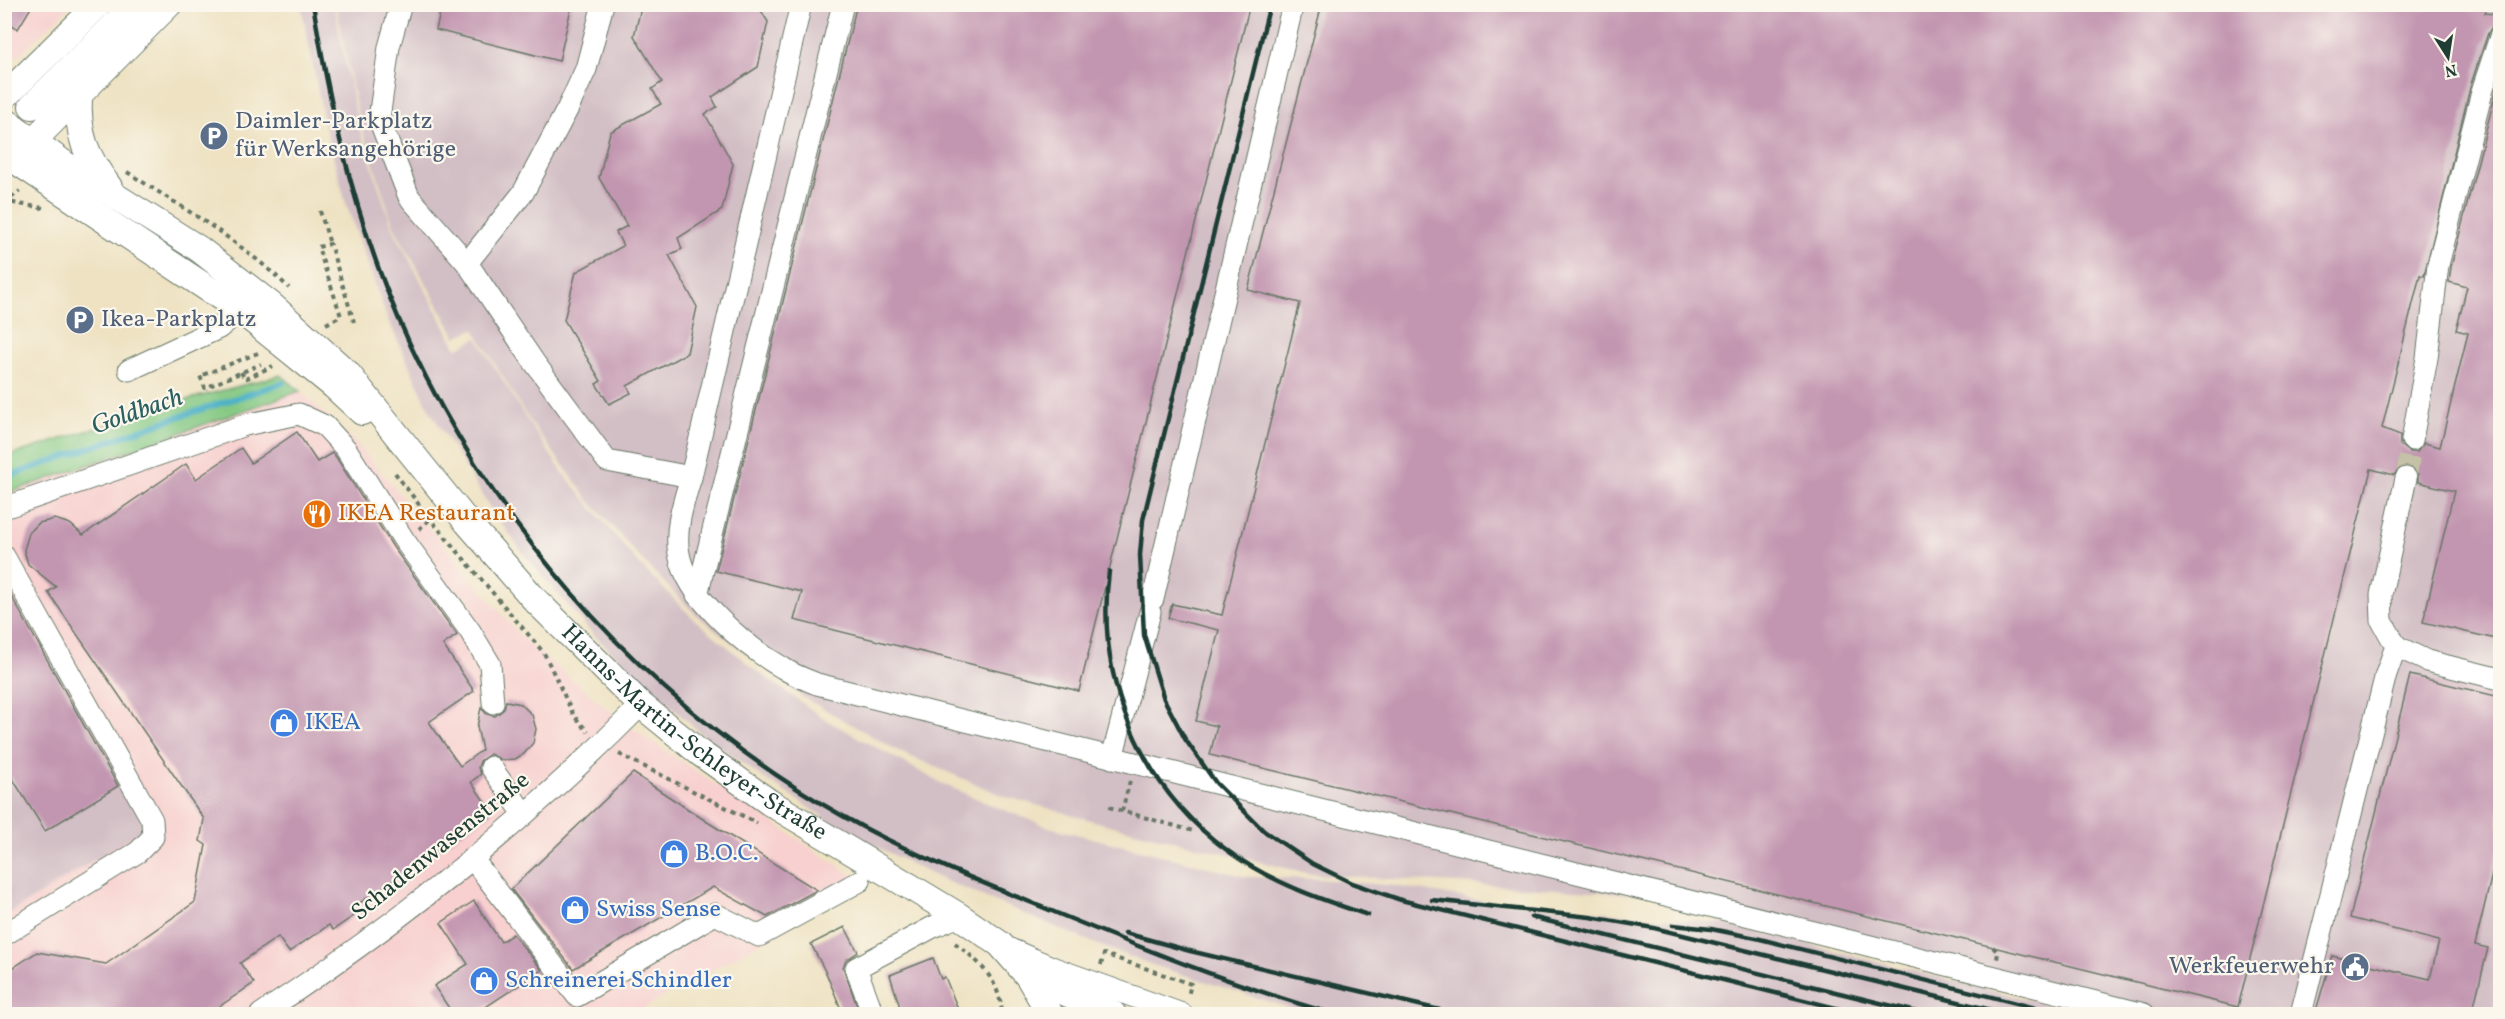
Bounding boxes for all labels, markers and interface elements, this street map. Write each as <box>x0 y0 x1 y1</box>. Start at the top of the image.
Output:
north arrow <box>2418 27 2478 87</box>
text: N <box>2442 58 2459 82</box>
place label: Daimler-Parkplatz für Werksangehörige <box>235 105 456 167</box>
parking icon: Daimler-Parkplatz für Werksangehörige <box>198 120 230 152</box>
place label: Ikea-Parkplatz <box>101 303 257 337</box>
parking icon: Ikea-Parkplatz <box>64 304 96 336</box>
water label: Goldbach <box>86 380 188 444</box>
place label: IKEA Restaurant <box>338 497 515 531</box>
restaurant icon: IKEA Restaurant <box>301 498 333 530</box>
street label: Hanns-Martin-Schleyer-Straße <box>553 617 833 850</box>
place label: IKEA <box>305 706 361 740</box>
shop icon: IKEA <box>268 707 300 739</box>
street label: Schadenwasenstraße <box>344 764 538 930</box>
place label: B.O.C. <box>695 837 759 871</box>
shop icon: B.O.C. <box>658 838 690 870</box>
place label: Swiss Sense <box>596 893 721 927</box>
shop icon: Swiss Sense <box>559 894 591 926</box>
place label: Werkfeuerwehr <box>2169 950 2334 984</box>
public building icon: Werkfeuerwehr <box>2339 951 2371 983</box>
place label: Schreinerei Schindler <box>505 964 732 998</box>
shop icon: Schreinerei Schindler <box>468 965 500 997</box>

